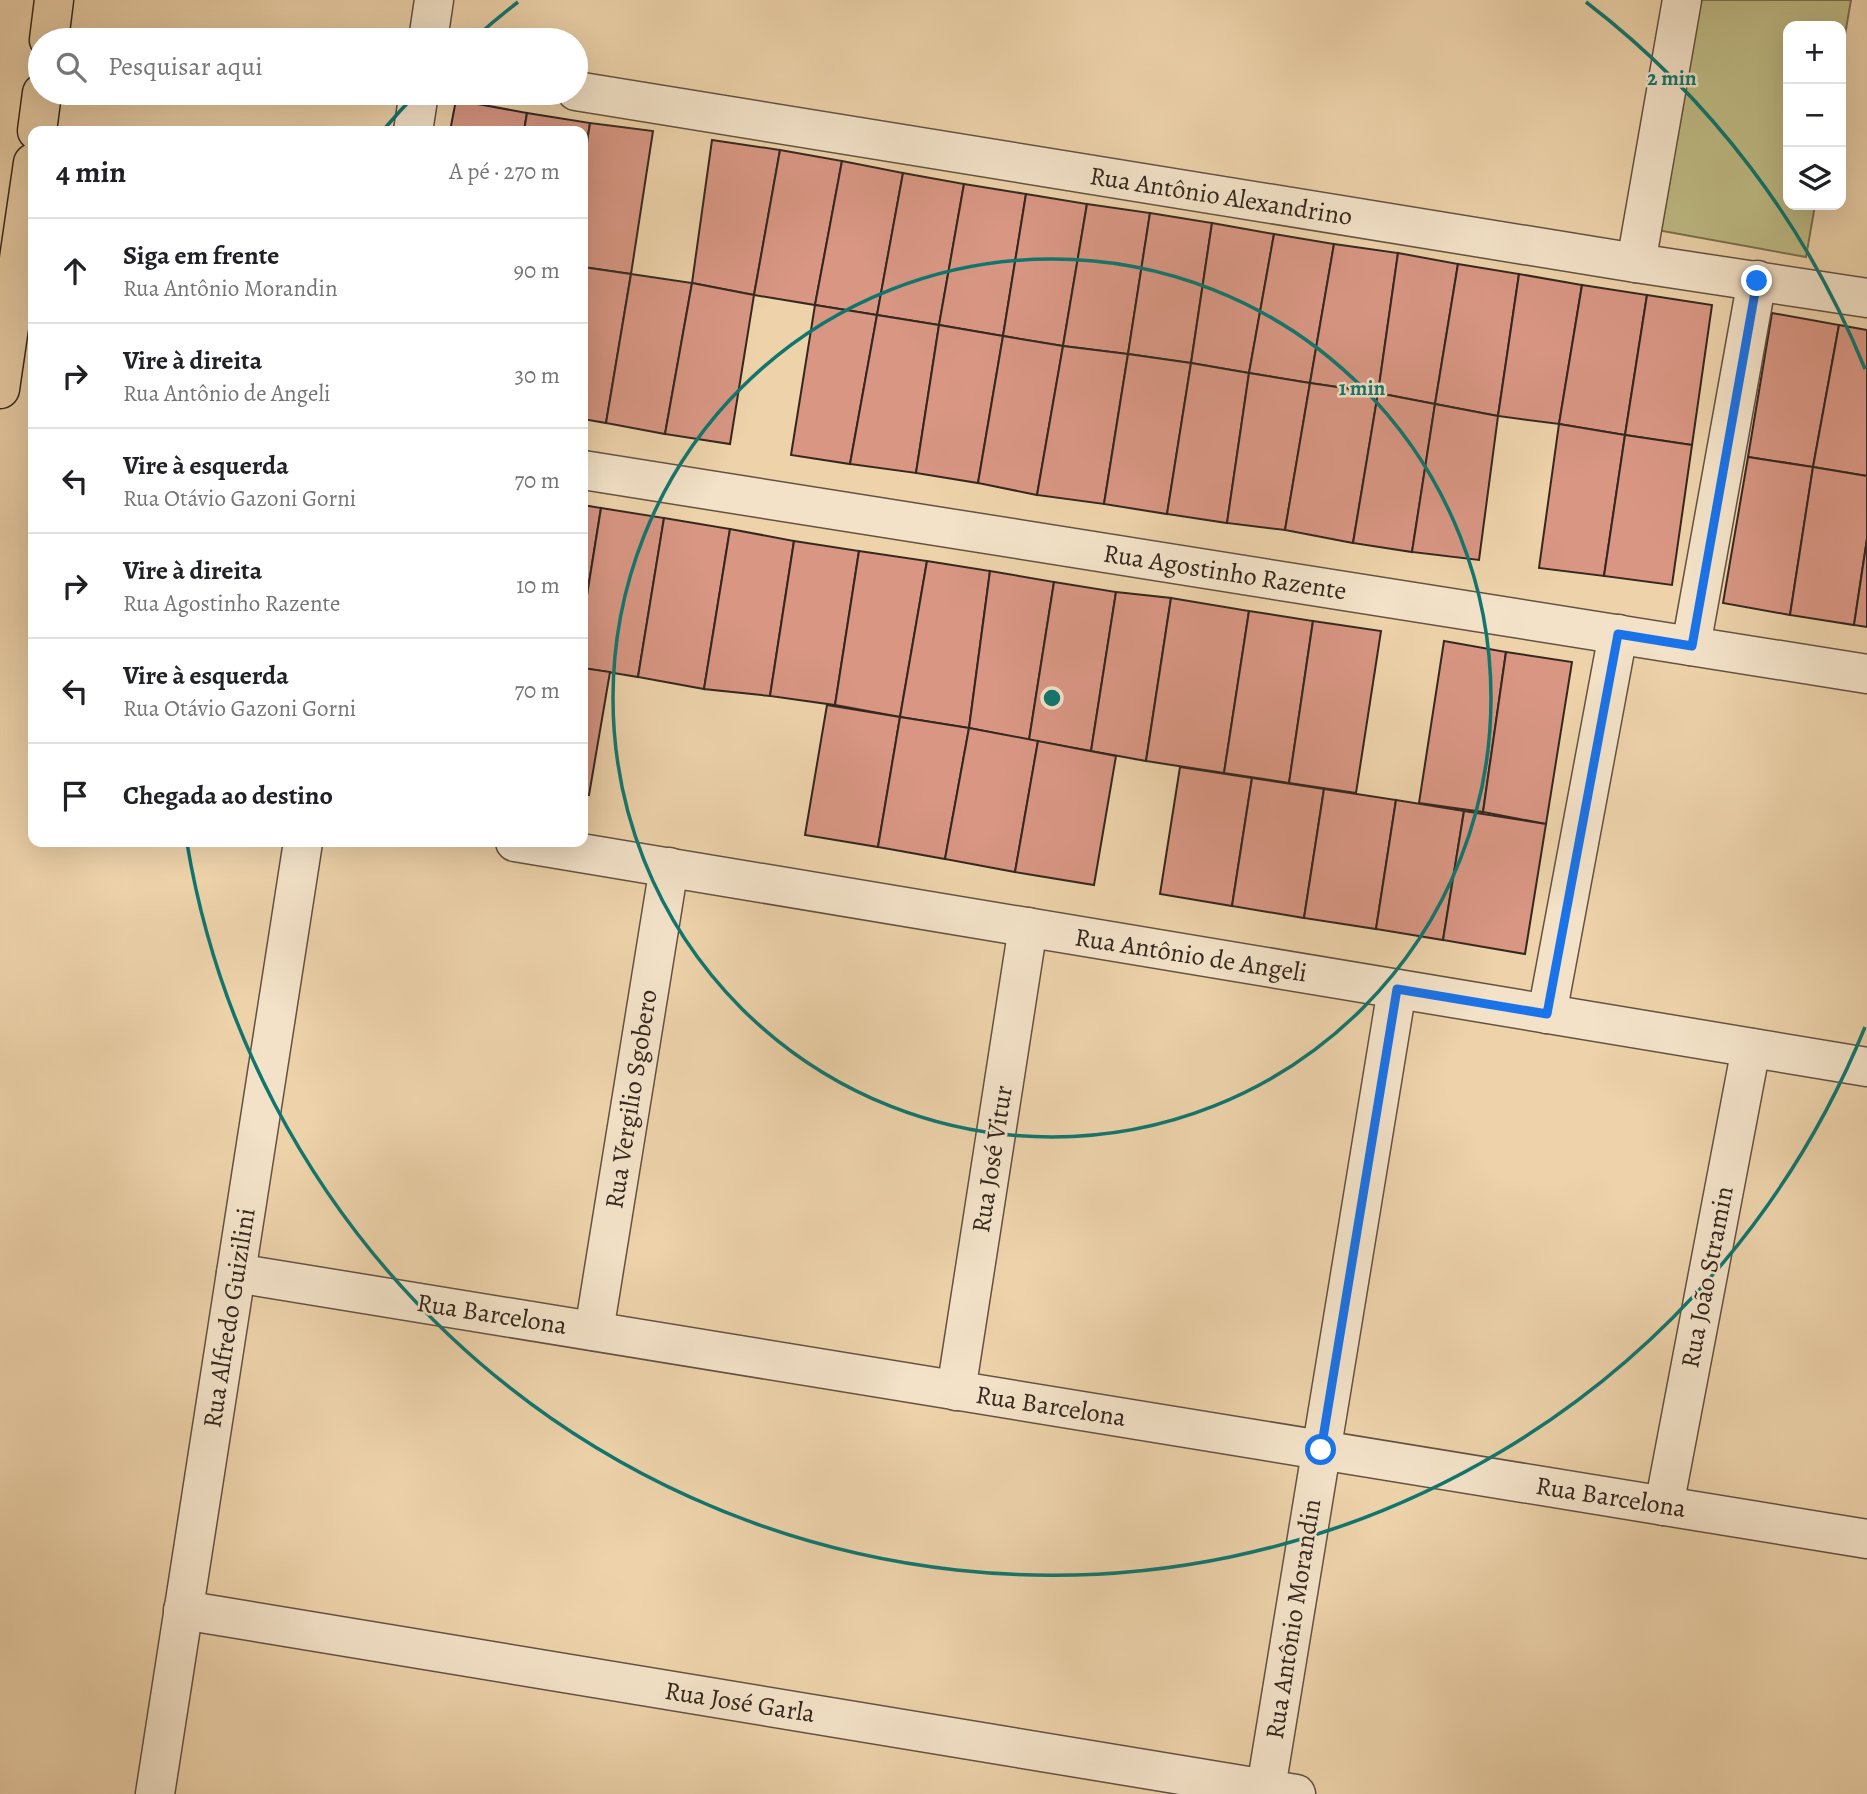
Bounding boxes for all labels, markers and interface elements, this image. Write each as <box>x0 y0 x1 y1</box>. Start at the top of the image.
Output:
map controls <box>1783 21 1846 210</box>
button: + <box>1783 21 1846 84</box>
search box <box>28 28 588 105</box>
icon: search <box>52 48 90 86</box>
text: Pesquisar aqui <box>108 49 263 84</box>
text: 2 min <box>1647 64 1697 92</box>
button: − <box>1783 84 1846 147</box>
button: layers <box>1783 147 1846 210</box>
text: 4 min <box>56 152 126 192</box>
text: A pé · 270 m <box>449 156 560 187</box>
street label: Rua Antônio Alexandrino <box>1087 158 1355 234</box>
text: Siga em frente <box>123 238 279 273</box>
icon: ahead <box>56 252 94 290</box>
text: 90 m <box>514 255 560 286</box>
route end <box>1741 265 1772 296</box>
text: Rua Antônio Morandin <box>123 273 338 304</box>
text: Vire à direita <box>123 343 262 378</box>
icon: right <box>56 357 94 395</box>
text: 30 m <box>514 360 560 391</box>
text: 1 min <box>1339 374 1386 402</box>
text: Rua Antônio de Angeli <box>123 378 331 409</box>
text: Vire à esquerda <box>123 448 289 483</box>
icon: left <box>56 462 94 500</box>
text: 70 m <box>514 465 560 496</box>
text: Rua Otávio Gazoni Gorni <box>123 483 356 514</box>
street label: Rua Agostinho Razente <box>1101 535 1349 609</box>
text: Vire à direita <box>123 553 262 588</box>
icon: right <box>56 567 94 605</box>
text: 10 m <box>516 570 560 601</box>
text: Rua Agostinho Razente <box>123 588 340 619</box>
text: Vire à esquerda <box>123 658 289 693</box>
icon: left <box>56 672 94 710</box>
text: 70 m <box>514 675 560 706</box>
centre of rings <box>1040 686 1064 710</box>
text: Rua Otávio Gazoni Gorni <box>123 693 356 724</box>
icon: arrive <box>56 777 94 815</box>
text: Chegada ao destino <box>123 778 333 813</box>
street label: Rua Antônio de Angeli <box>1072 919 1310 991</box>
street label: Rua Vergilio Sgobero <box>596 987 666 1211</box>
street label: Rua José Vitur <box>963 1083 1021 1235</box>
street label: Rua João Stramin <box>1672 1183 1742 1371</box>
street label: Rua Alfredo Guizilini <box>194 1206 264 1430</box>
street label: Rua Barcelona <box>414 1285 570 1343</box>
street label: Rua Barcelona <box>973 1377 1129 1435</box>
route start <box>1305 1434 1336 1465</box>
street label: Rua Barcelona <box>1533 1468 1689 1526</box>
street label: Rua Antônio Morandin <box>1257 1496 1329 1742</box>
street label: Rua José Garla <box>662 1673 818 1731</box>

